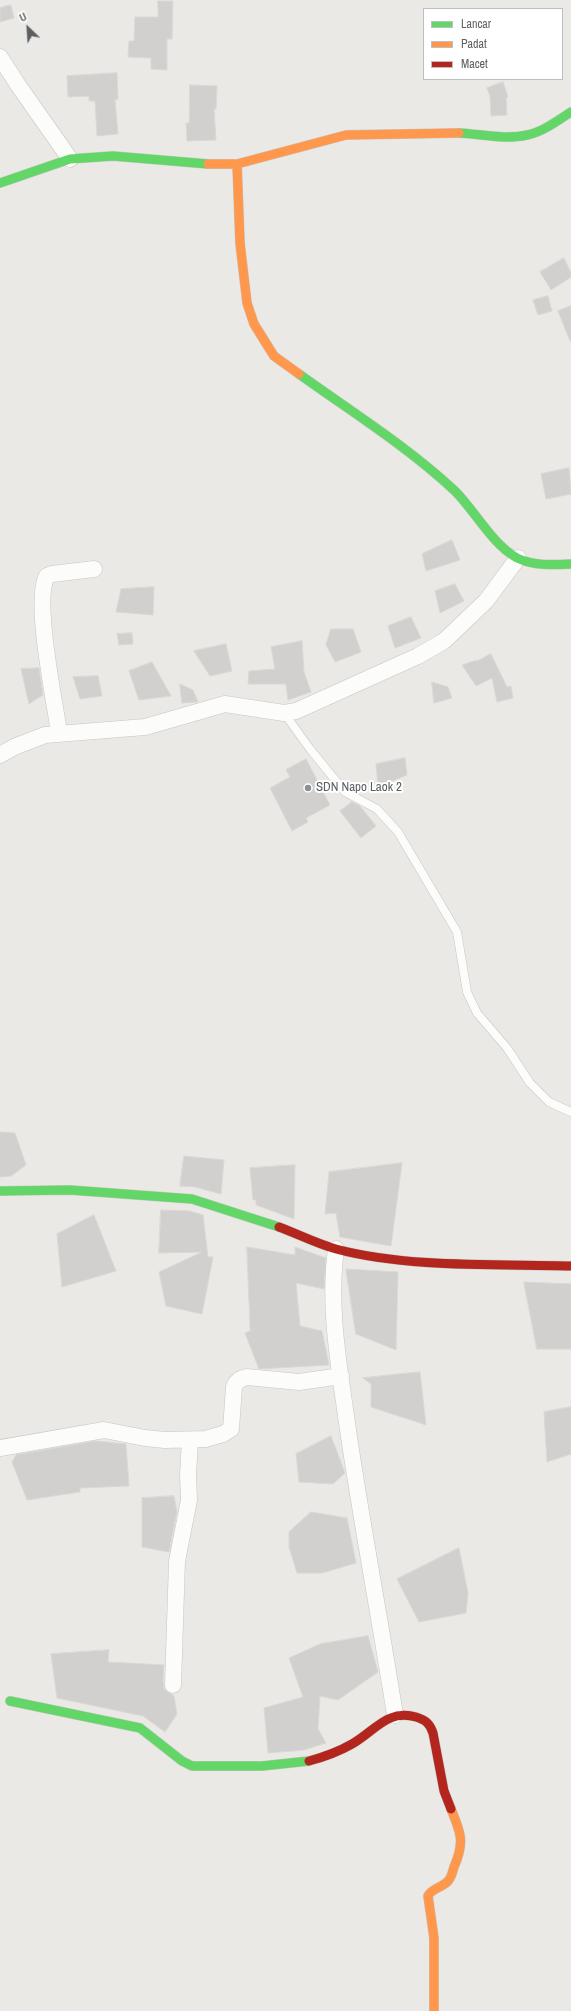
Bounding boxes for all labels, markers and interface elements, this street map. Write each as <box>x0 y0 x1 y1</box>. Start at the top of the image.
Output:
north arrow <box>8 8 48 48</box>
legend <box>423 8 563 80</box>
text: U <box>17 9 29 25</box>
text: Lancar <box>461 16 491 32</box>
text: Padat <box>461 36 487 52</box>
text: Macet <box>461 56 488 72</box>
place label: SDN Napo Laok 2 <box>316 780 402 796</box>
marker: SDN Napo Laok 2 <box>303 783 313 793</box>

